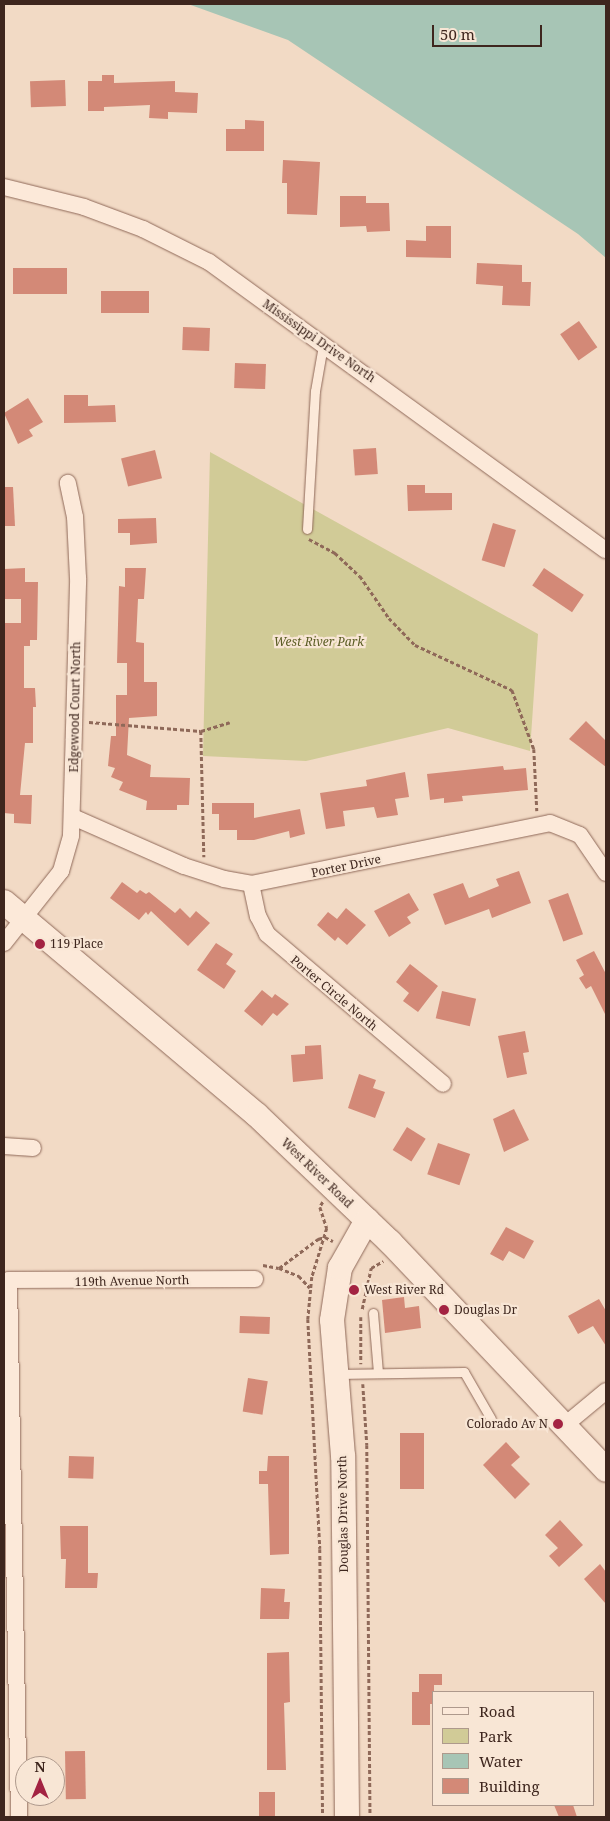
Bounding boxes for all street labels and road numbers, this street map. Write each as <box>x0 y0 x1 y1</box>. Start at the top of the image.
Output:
street label: Mississippi Drive North <box>260 297 378 385</box>
street label: Edgewood Court North <box>67 641 83 773</box>
street label: Porter Drive <box>310 852 382 880</box>
street label: Porter Circle North <box>288 953 380 1033</box>
street label: West River Road <box>278 1135 356 1211</box>
street label: 119th Avenue North <box>75 1273 189 1289</box>
street label: Douglas Drive North <box>335 1455 351 1573</box>

